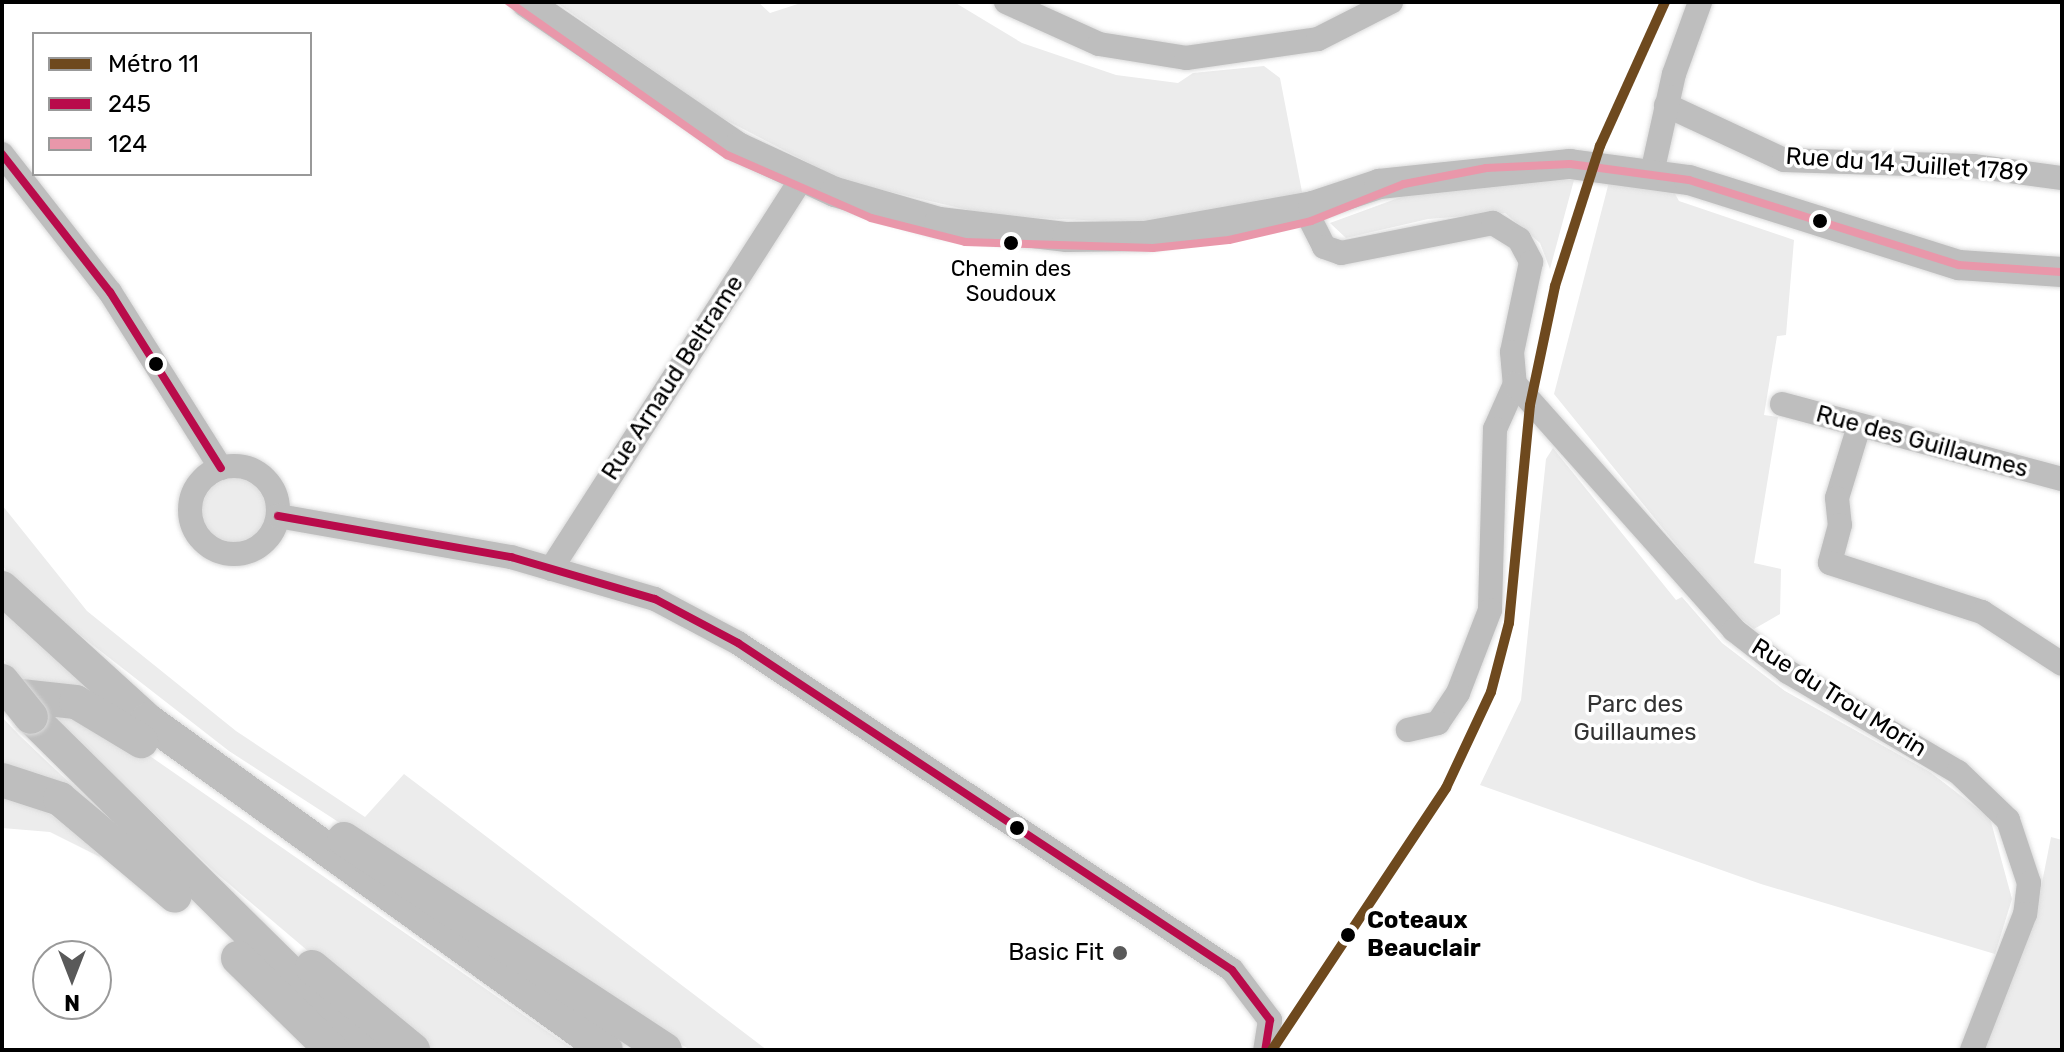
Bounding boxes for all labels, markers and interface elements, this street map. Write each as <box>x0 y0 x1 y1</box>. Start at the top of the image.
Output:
legend <box>32 32 312 176</box>
text: Métro 11 <box>108 50 199 78</box>
text: 245 <box>108 90 151 118</box>
text: 124 <box>108 130 147 158</box>
street label: Rue du 14 Juillet 1789 <box>1785 142 2029 188</box>
unlabelled marker <box>1812 213 1828 229</box>
marker: Chemin des Soudoux <box>1003 235 1019 251</box>
place label: Chemin des Soudoux <box>951 255 1071 306</box>
street label: Rue Arnaud Beltrame <box>596 270 750 486</box>
unlabelled marker <box>148 356 164 372</box>
street label: Rue des Guillaumes <box>1813 400 2031 484</box>
street label: Rue du Trou Morin <box>1746 632 1932 764</box>
park label: Parc des Guillaumes <box>1574 691 1696 747</box>
unlabelled marker <box>1009 820 1025 836</box>
place label: Coteaux Beauclair <box>1367 907 1481 963</box>
marker: Coteaux Beauclair <box>1336 923 1360 947</box>
place label: Basic Fit <box>1008 939 1104 967</box>
north arrow <box>32 940 112 1020</box>
marker: Basic Fit <box>1111 944 1129 962</box>
text: N <box>64 989 80 1016</box>

